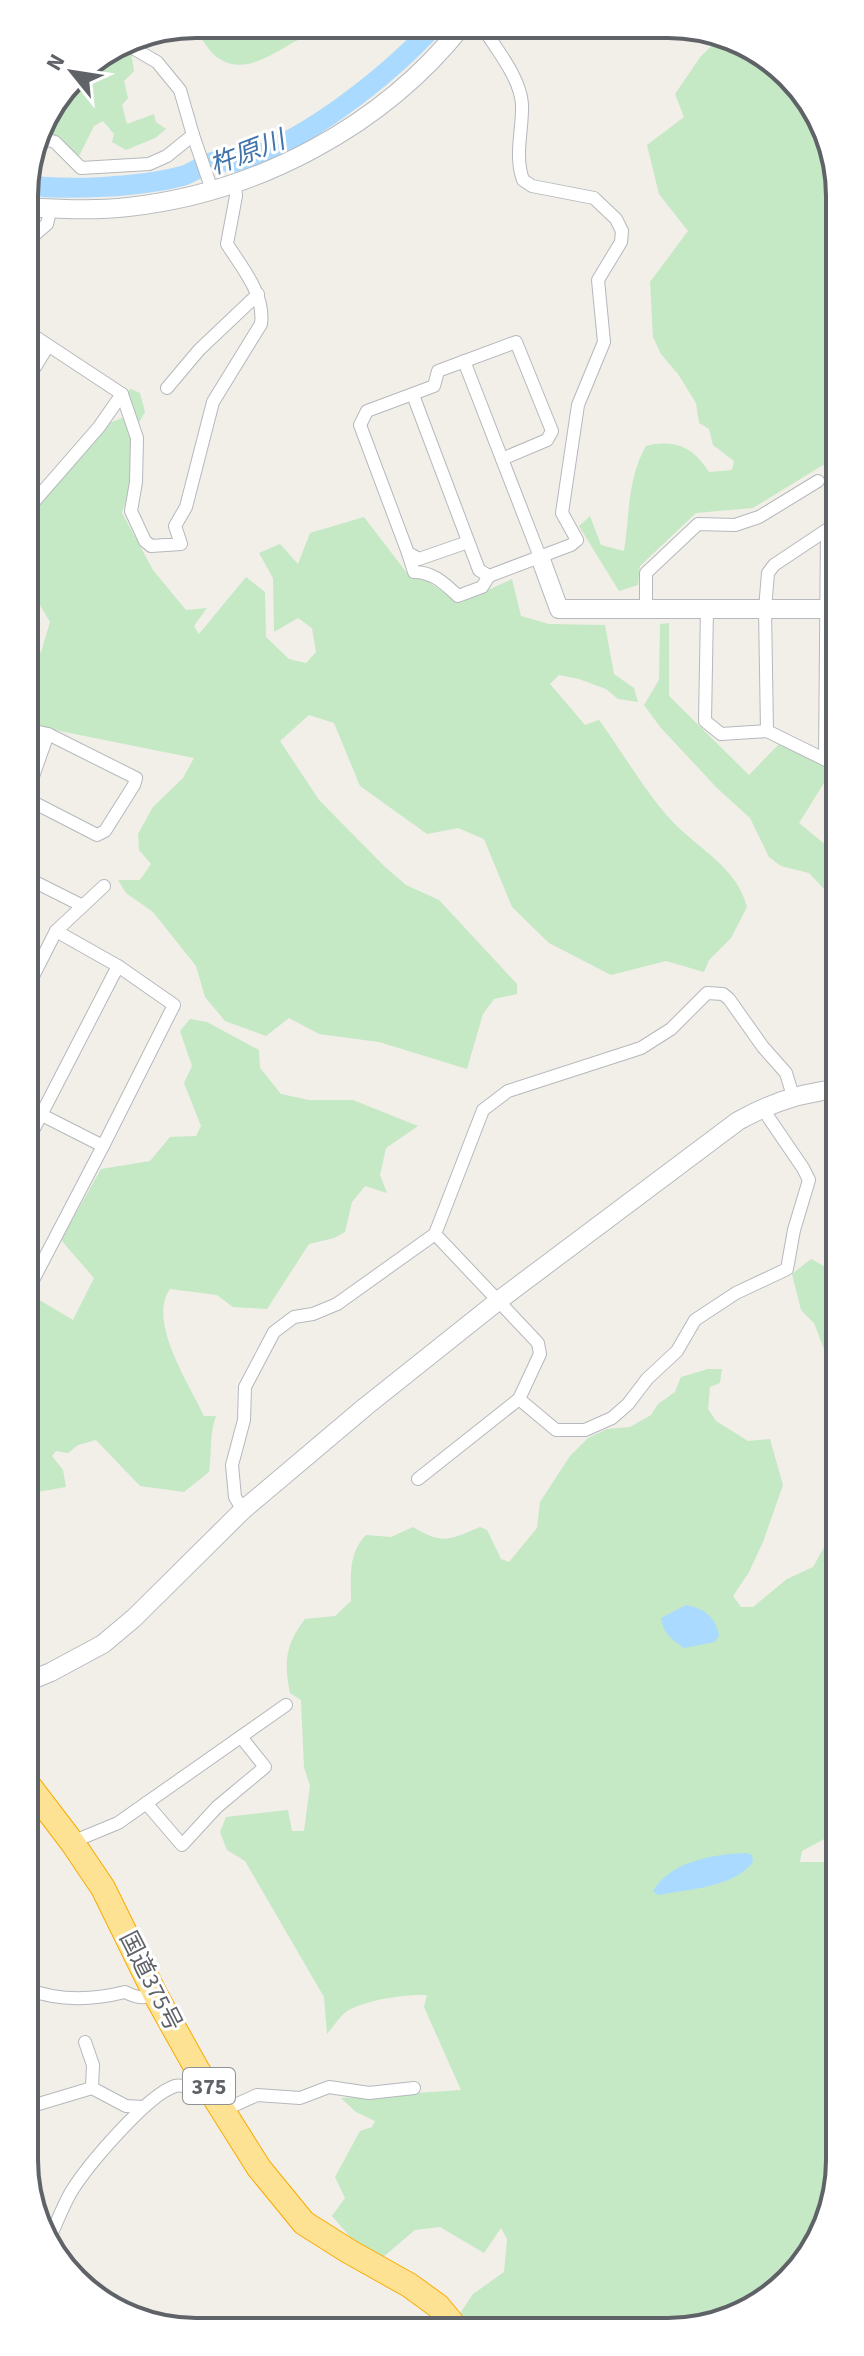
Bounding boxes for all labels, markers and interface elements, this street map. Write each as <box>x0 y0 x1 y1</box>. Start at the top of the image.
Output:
north arrow <box>32 32 112 112</box>
text: N <box>38 48 73 77</box>
water label: 杵原川 <box>204 120 293 184</box>
street label: 国道375号 <box>110 1925 191 2037</box>
road number: 375 <box>183 2068 235 2104</box>

